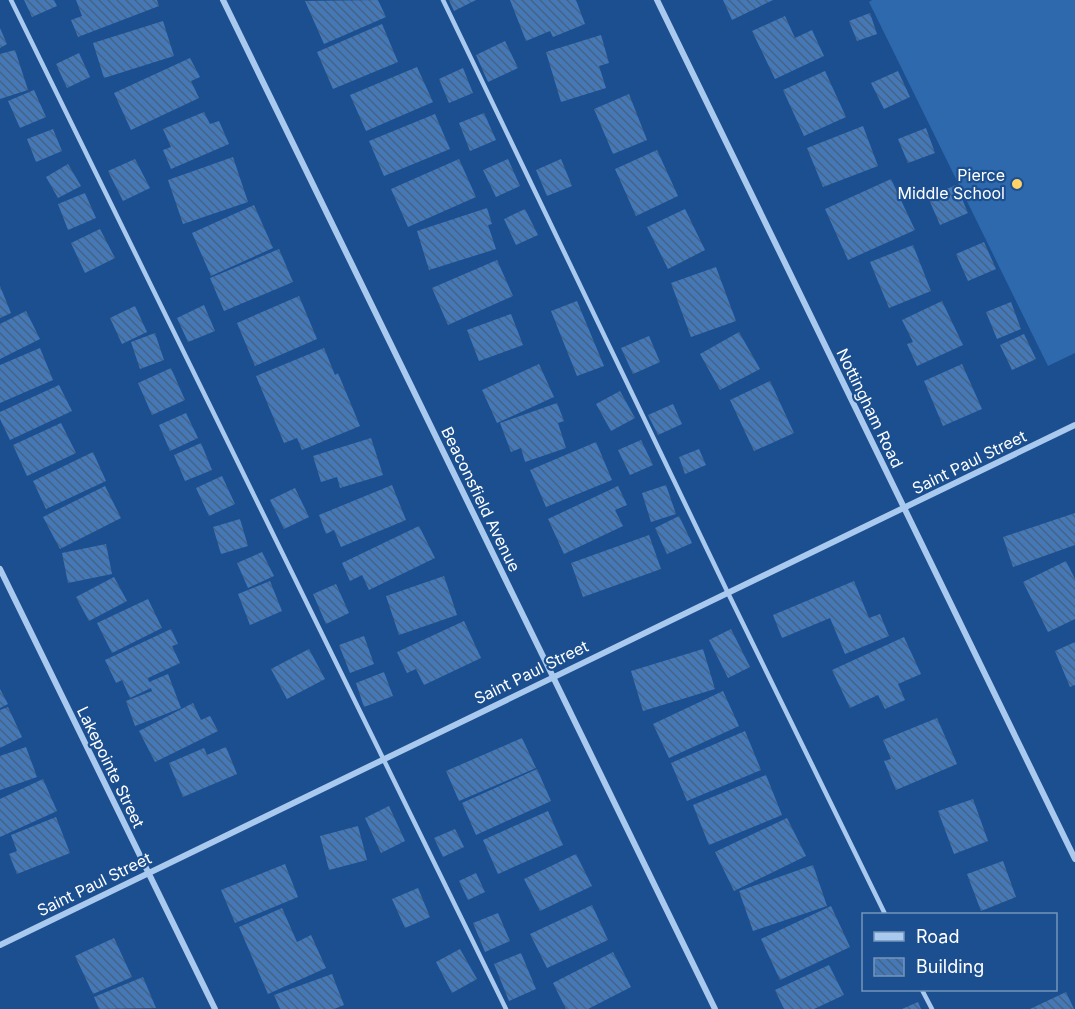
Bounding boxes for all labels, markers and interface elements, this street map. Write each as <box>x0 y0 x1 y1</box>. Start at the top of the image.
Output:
place label: Pierce Middle School <box>897 165 1005 203</box>
marker: Pierce Middle School <box>1010 177 1024 191</box>
street label: Nottingham Road <box>832 345 908 471</box>
street label: Beaconsfield Avenue <box>437 423 525 575</box>
street label: Saint Paul Street <box>909 426 1029 498</box>
street label: Saint Paul Street <box>471 636 591 708</box>
street label: Lakepointe Street <box>73 703 149 831</box>
street label: Saint Paul Street <box>34 848 154 920</box>
legend <box>862 913 1057 991</box>
text: Road <box>916 926 959 947</box>
text: Building <box>916 956 984 977</box>

